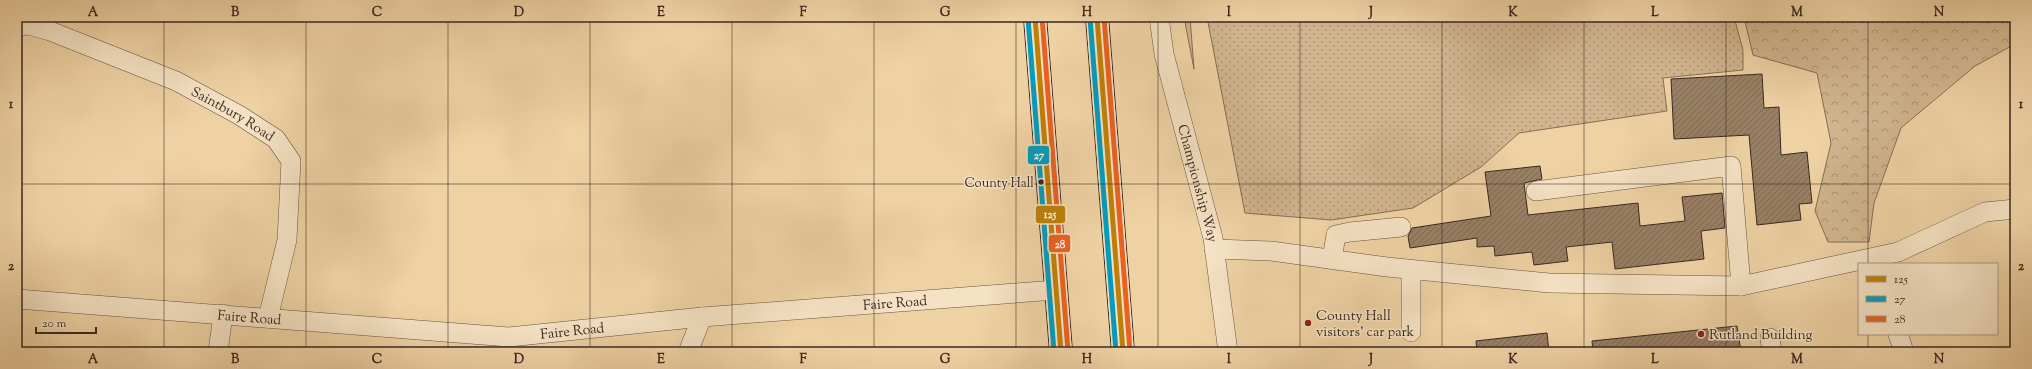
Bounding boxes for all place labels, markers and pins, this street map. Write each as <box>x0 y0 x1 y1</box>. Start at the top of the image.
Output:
place label: County Hall <box>965 175 1034 193</box>
marker: County Hall <box>1036 177 1046 187</box>
place label: County Hall visitors' car park <box>1316 307 1415 343</box>
marker: County Hall visitors' car park <box>1303 318 1313 328</box>
place label: Rutland Building <box>1709 326 1813 346</box>
marker: Rutland Building <box>1696 329 1706 339</box>

